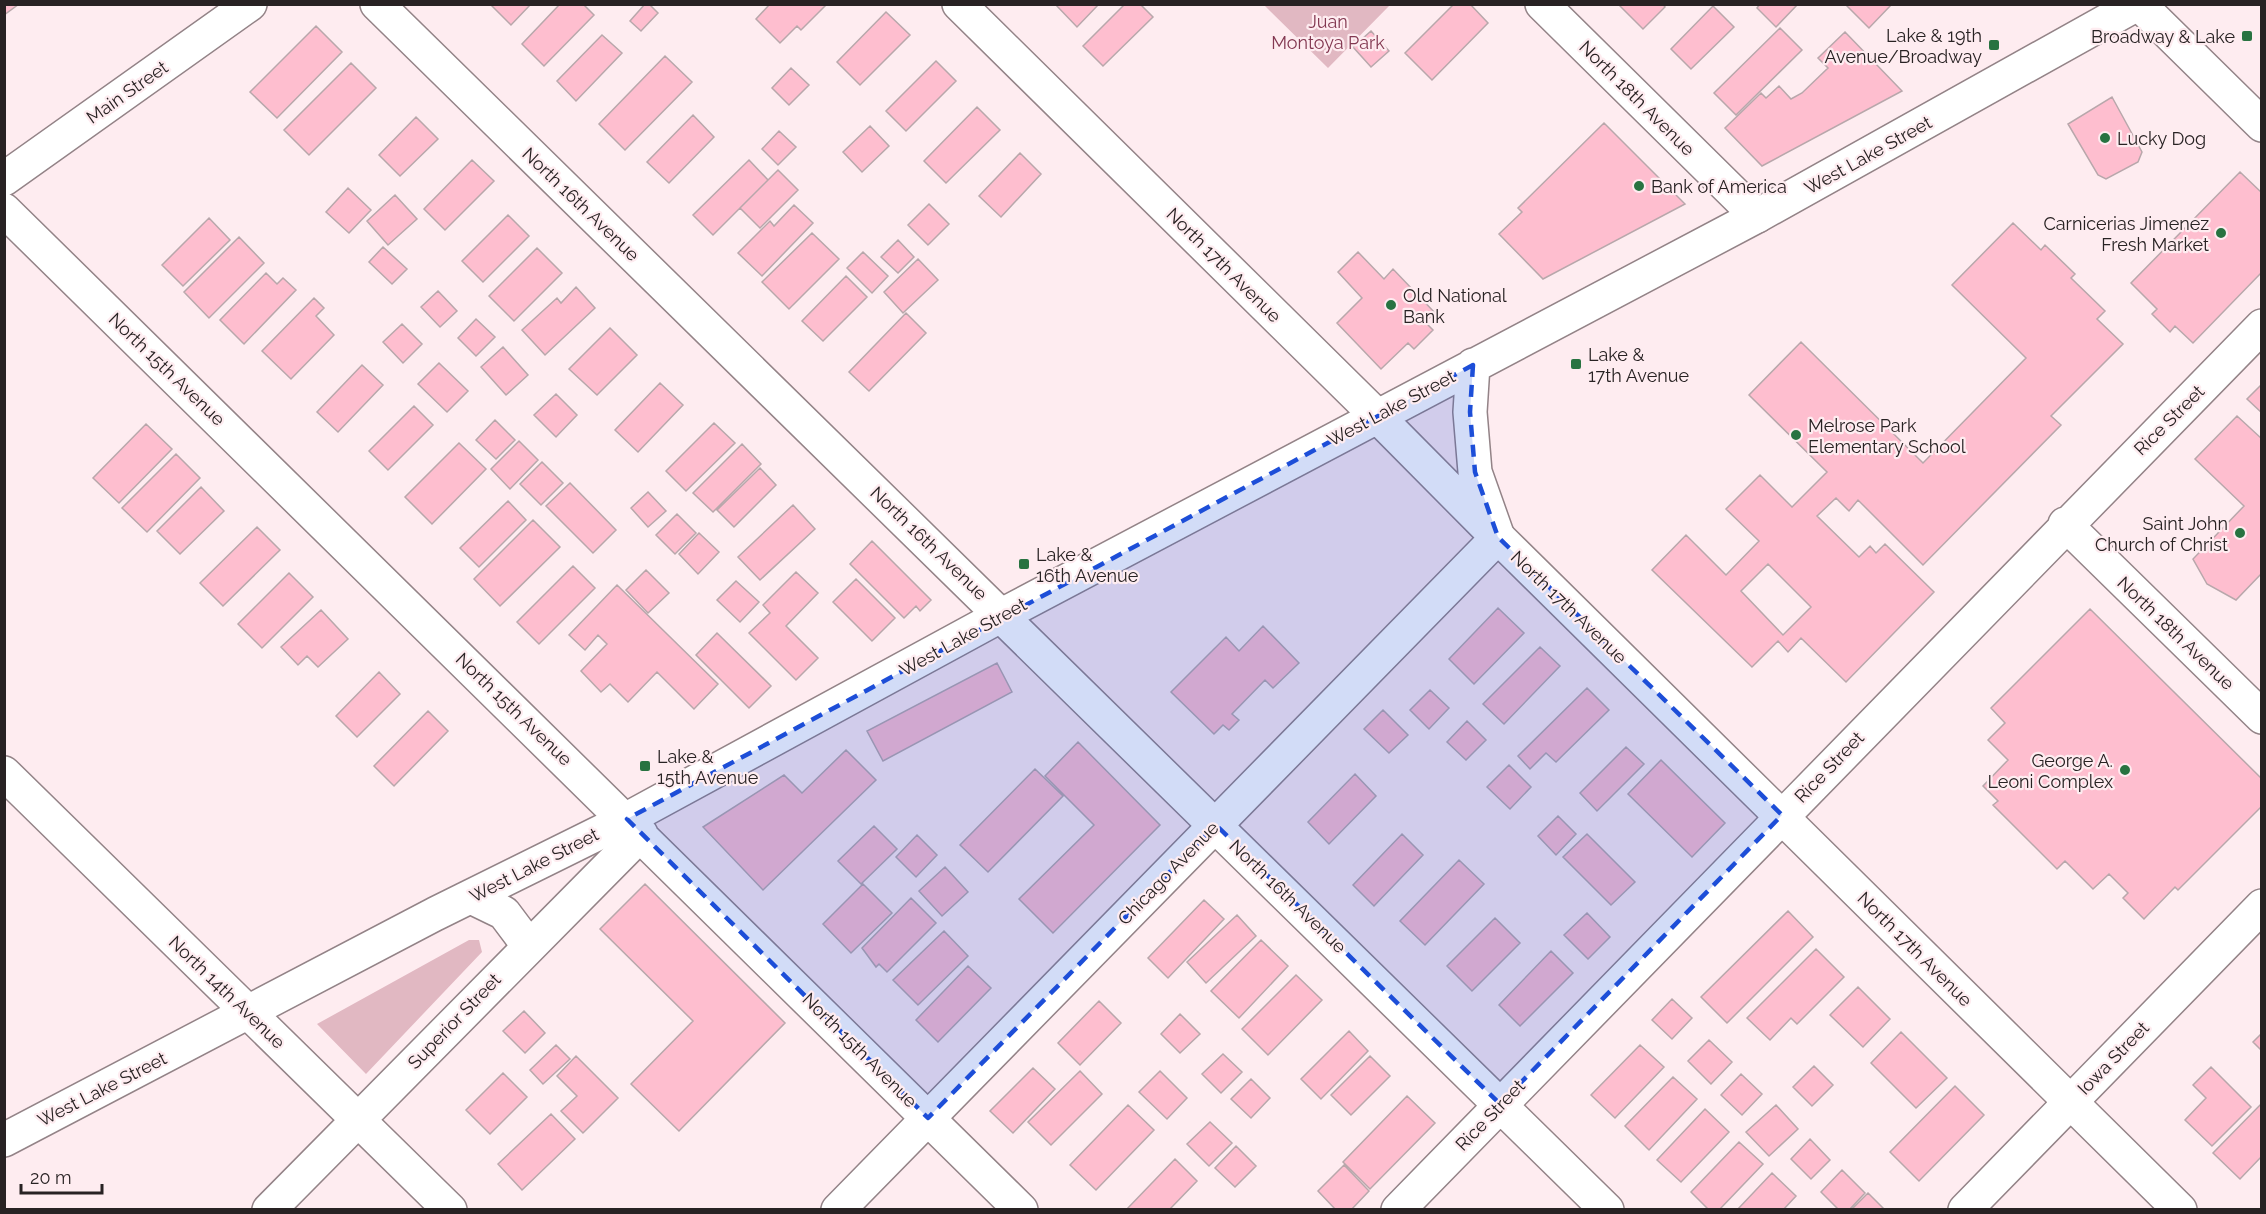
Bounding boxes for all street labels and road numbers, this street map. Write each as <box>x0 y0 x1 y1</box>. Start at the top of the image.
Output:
street label: North 18th Avenue <box>1575 36 1699 160</box>
street label: Main Street <box>82 56 172 128</box>
street label: West Lake Street <box>1801 111 1935 199</box>
street label: North 16th Avenue <box>518 143 644 265</box>
street label: North 17th Avenue <box>1163 204 1286 327</box>
street label: North 15th Avenue <box>105 308 230 430</box>
street label: West Lake Street <box>1323 365 1459 451</box>
street label: Rice Street <box>2130 381 2208 459</box>
street label: North 16th Avenue <box>866 482 992 604</box>
street label: North 17th Avenue <box>1507 546 1632 668</box>
street label: North 18th Avenue <box>2113 572 2239 694</box>
street label: West Lake Street <box>896 593 1030 681</box>
street label: North 15th Avenue <box>452 648 577 770</box>
street label: Rice Street <box>1790 727 1868 807</box>
street label: Chicago Avenue <box>1113 817 1223 929</box>
street label: West Lake Street <box>466 823 602 907</box>
street label: North 16th Avenue <box>1225 835 1351 957</box>
street label: North 17th Avenue <box>1854 888 1977 1011</box>
street label: North 14th Avenue <box>165 931 290 1053</box>
street label: Superior Street <box>403 969 505 1073</box>
street label: North 15th Avenue <box>798 988 922 1112</box>
street label: Iowa Street <box>2073 1017 2153 1099</box>
street label: West Lake Street <box>34 1047 170 1131</box>
street label: Rice Street <box>1451 1075 1529 1155</box>

